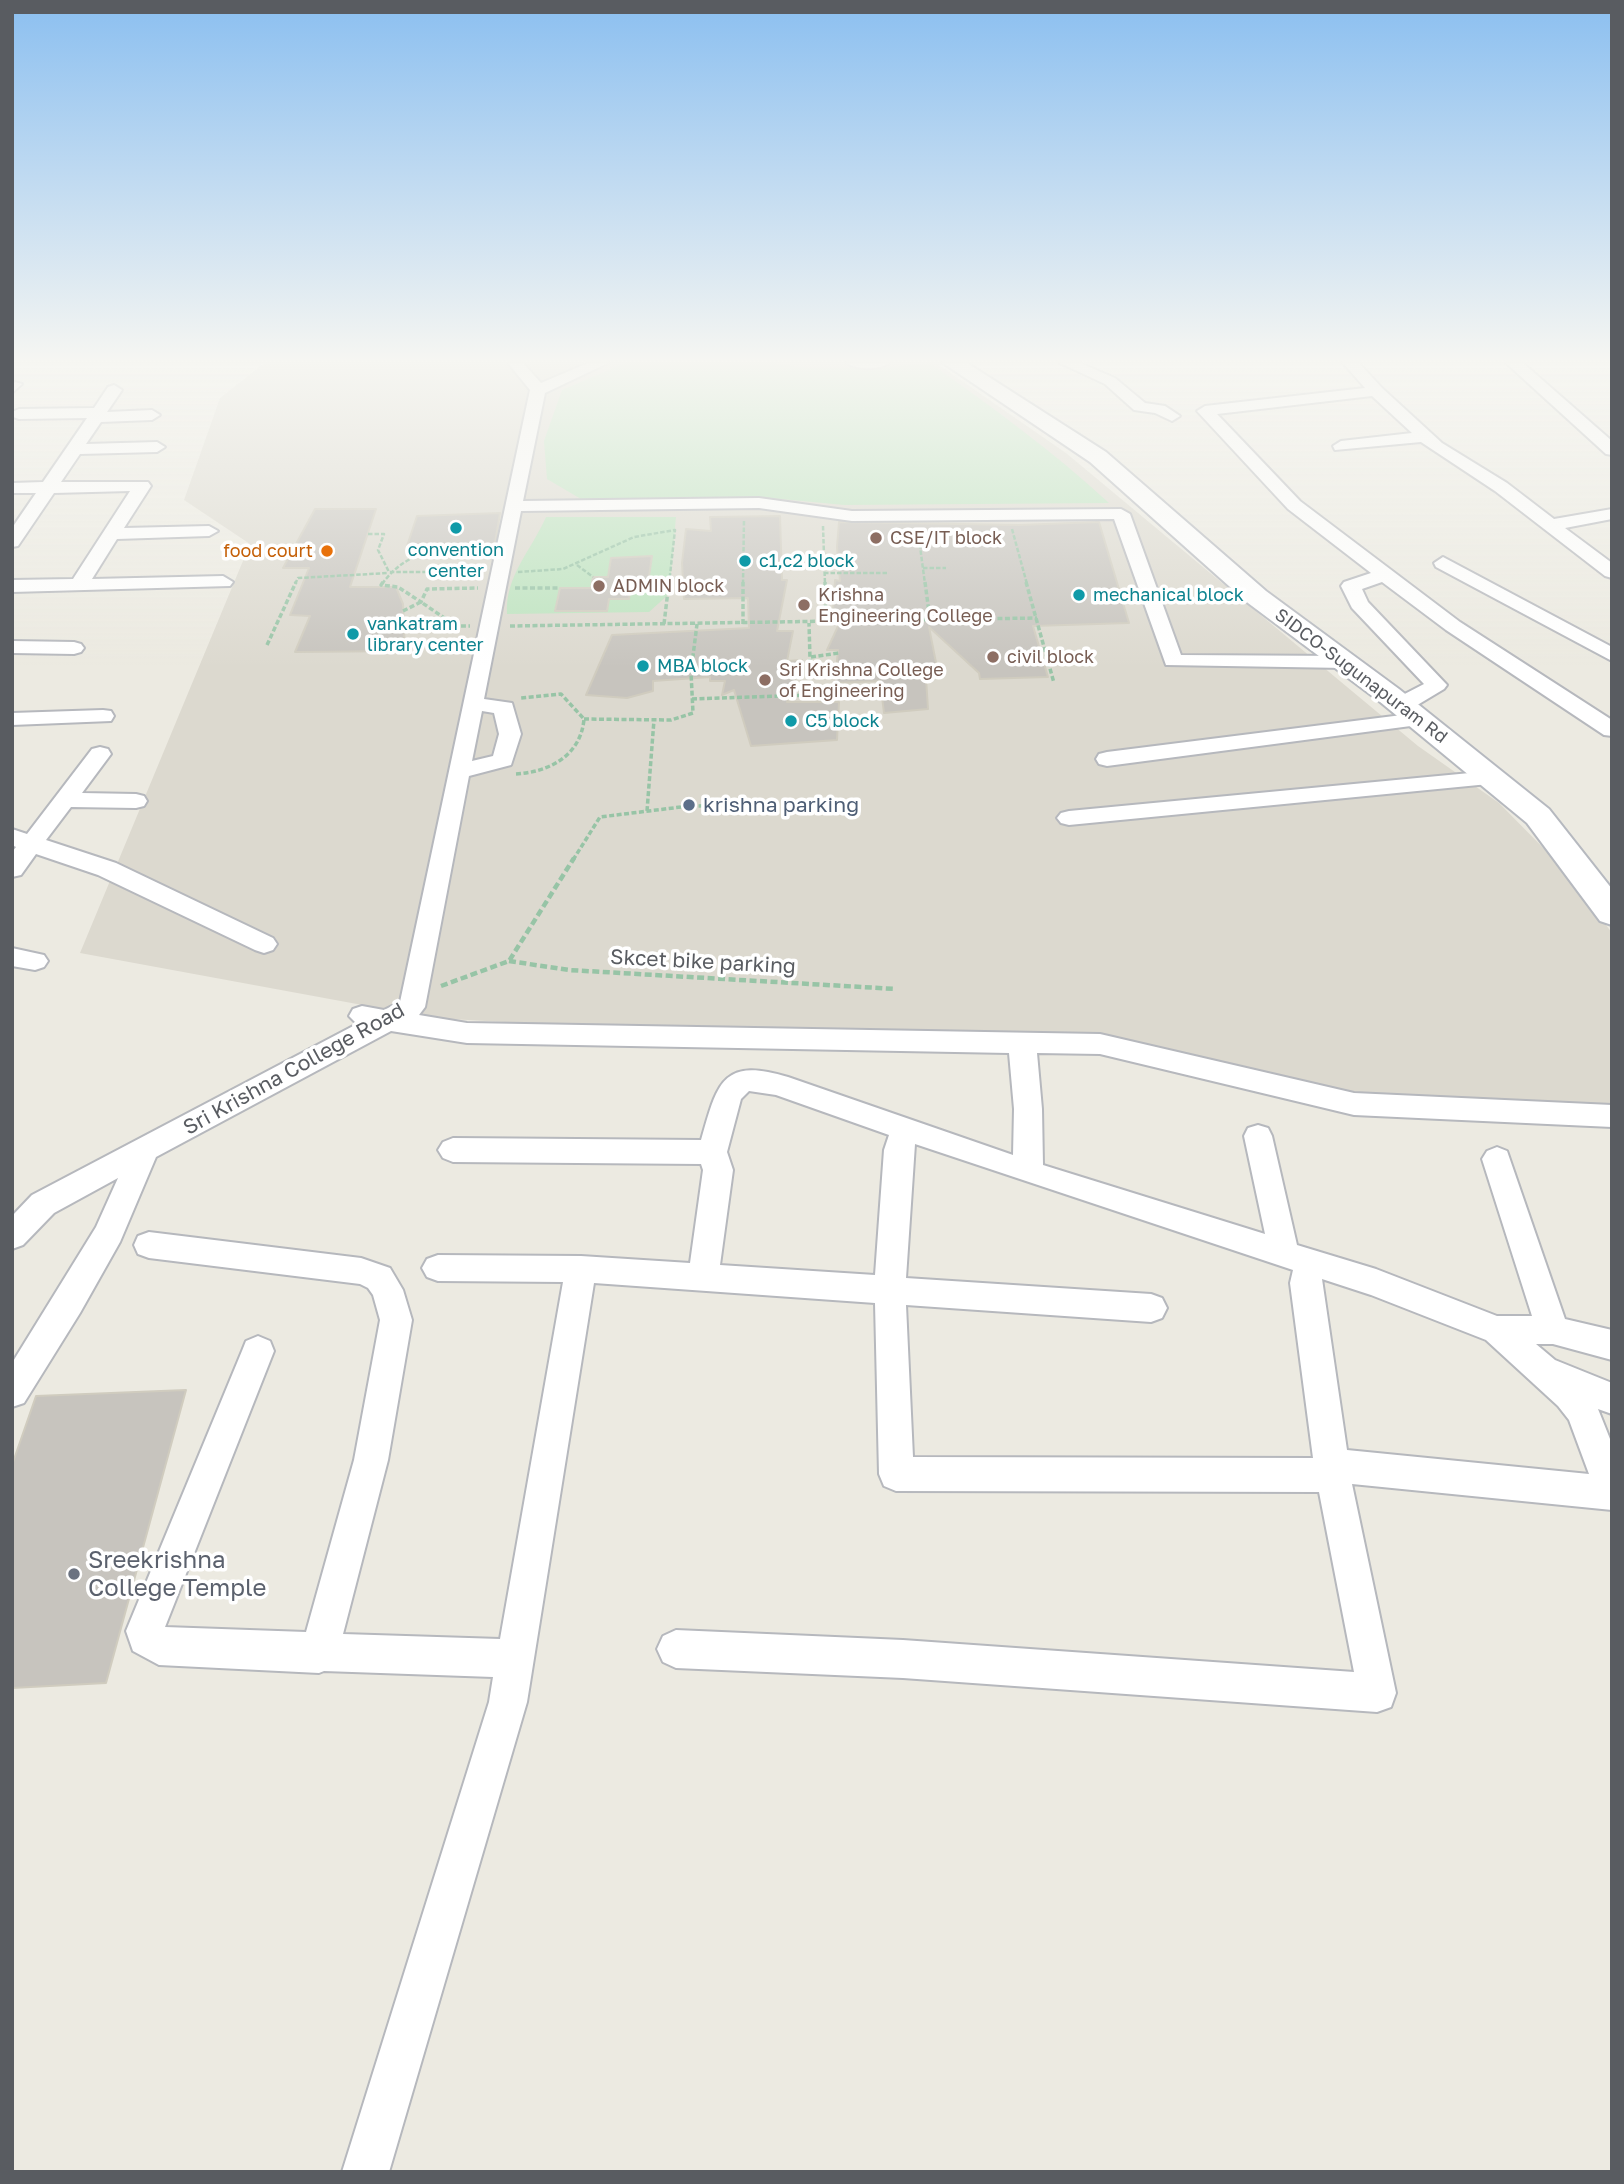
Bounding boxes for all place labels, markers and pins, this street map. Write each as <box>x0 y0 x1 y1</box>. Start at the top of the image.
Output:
marker: convention center <box>448 520 464 536</box>
place label: CSE/IT block <box>890 527 1002 549</box>
marker: CSE/IT block <box>868 530 884 546</box>
place label: convention center <box>408 539 504 582</box>
place label: food court <box>223 540 313 562</box>
marker: food court <box>319 543 335 559</box>
place label: c1,c2 block <box>759 550 855 572</box>
marker: c1,c2 block <box>737 553 753 569</box>
place label: ADMIN block <box>613 575 724 597</box>
marker: ADMIN block <box>591 578 607 594</box>
place label: Krishna Engineering College <box>818 584 993 626</box>
place label: mechanical block <box>1093 584 1244 606</box>
marker: mechanical block <box>1071 587 1087 603</box>
marker: Krishna Engineering College <box>796 597 812 613</box>
place label: vankatram library center <box>367 613 484 656</box>
marker: vankatram library center <box>345 626 361 642</box>
place label: civil block <box>1007 646 1094 668</box>
marker: civil block <box>985 649 1001 665</box>
place label: MBA block <box>657 655 748 677</box>
marker: MBA block <box>635 658 651 674</box>
place label: Sri Krishna College of Engineering <box>779 659 944 702</box>
marker: Sri Krishna College of Engineering <box>757 672 773 688</box>
place label: C5 block <box>805 710 880 732</box>
marker: C5 block <box>783 713 799 729</box>
place label: krishna parking <box>703 792 859 818</box>
marker: krishna parking <box>681 797 697 813</box>
place label: Sreekrishna College Temple <box>88 1546 266 1602</box>
marker: Sreekrishna College Temple <box>66 1566 82 1582</box>

